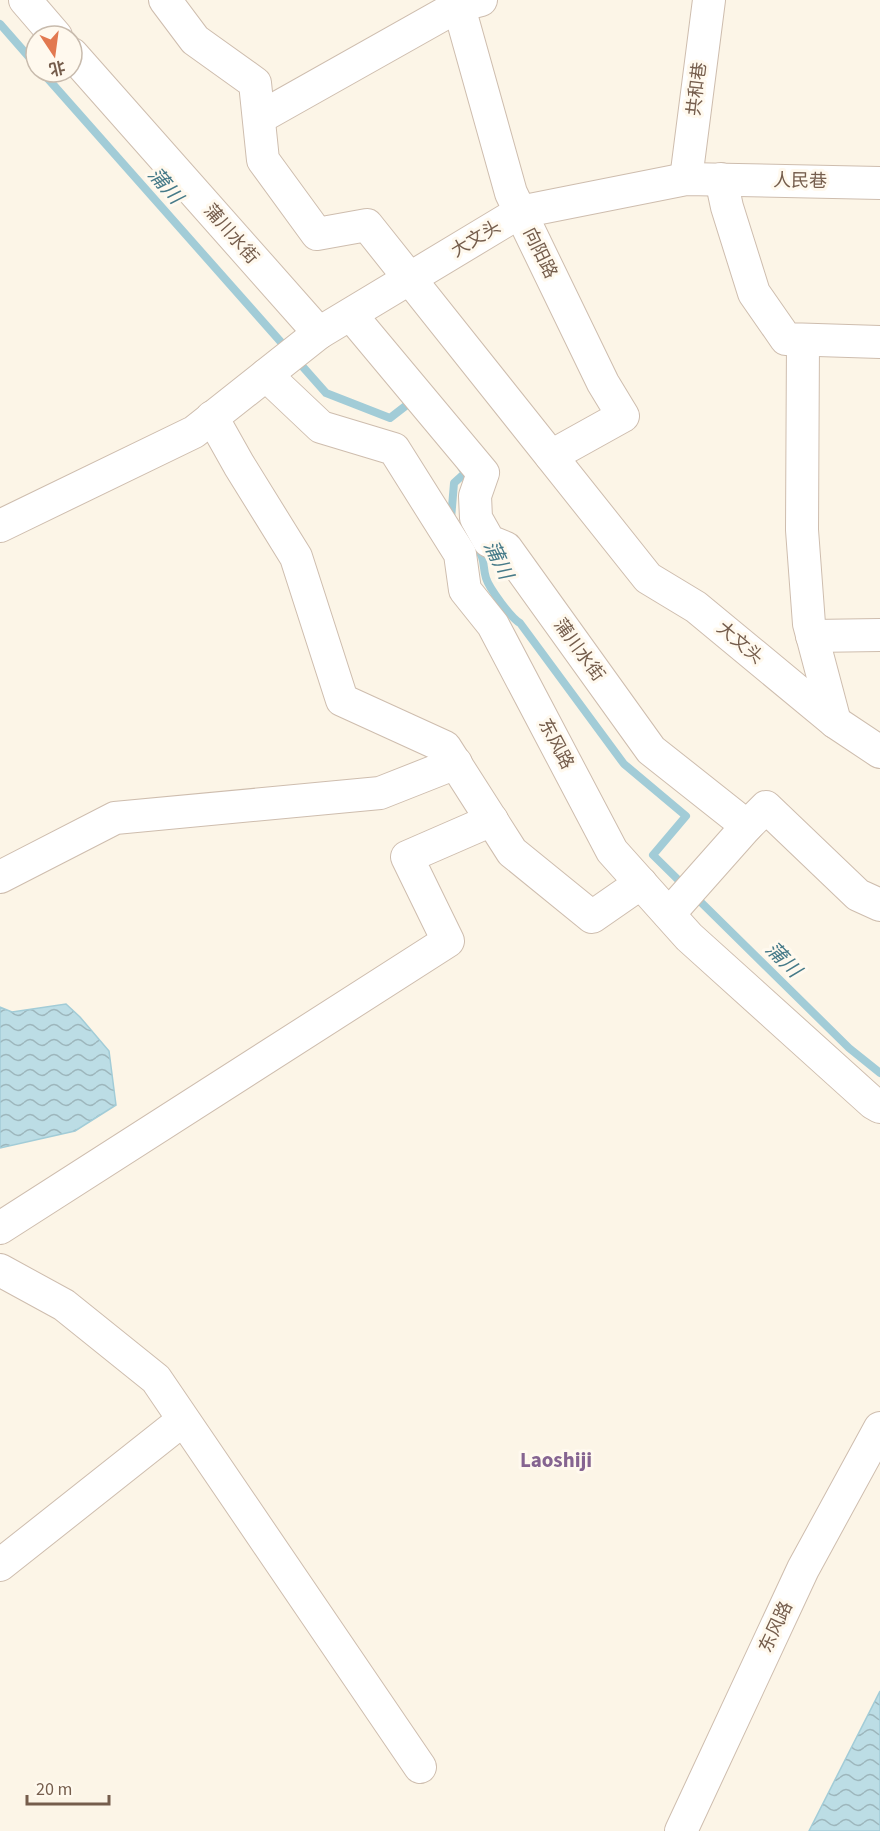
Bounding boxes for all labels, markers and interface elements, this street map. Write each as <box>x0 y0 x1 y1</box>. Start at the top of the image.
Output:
north arrow <box>24 24 84 84</box>
text: 北 <box>47 55 67 80</box>
street label: 共和巷 <box>681 61 713 117</box>
water label: 蒲川 <box>141 162 190 212</box>
street label: 人民巷 <box>773 168 827 194</box>
street label: 蒲川水街 <box>198 199 264 269</box>
street label: 大文头 <box>446 214 506 264</box>
street label: 向阳路 <box>517 223 563 283</box>
water label: 蒲川 <box>477 536 520 586</box>
street label: 蒲川水街 <box>548 614 610 686</box>
street label: 大文头 <box>711 616 769 670</box>
street label: 东风路 <box>532 714 580 774</box>
water label: 蒲川 <box>759 936 808 985</box>
district label: Laoshiji <box>520 1445 592 1475</box>
street label: 东风路 <box>753 1597 799 1657</box>
scale bar <box>27 1768 110 1806</box>
text: 20 m <box>36 1777 72 1802</box>

